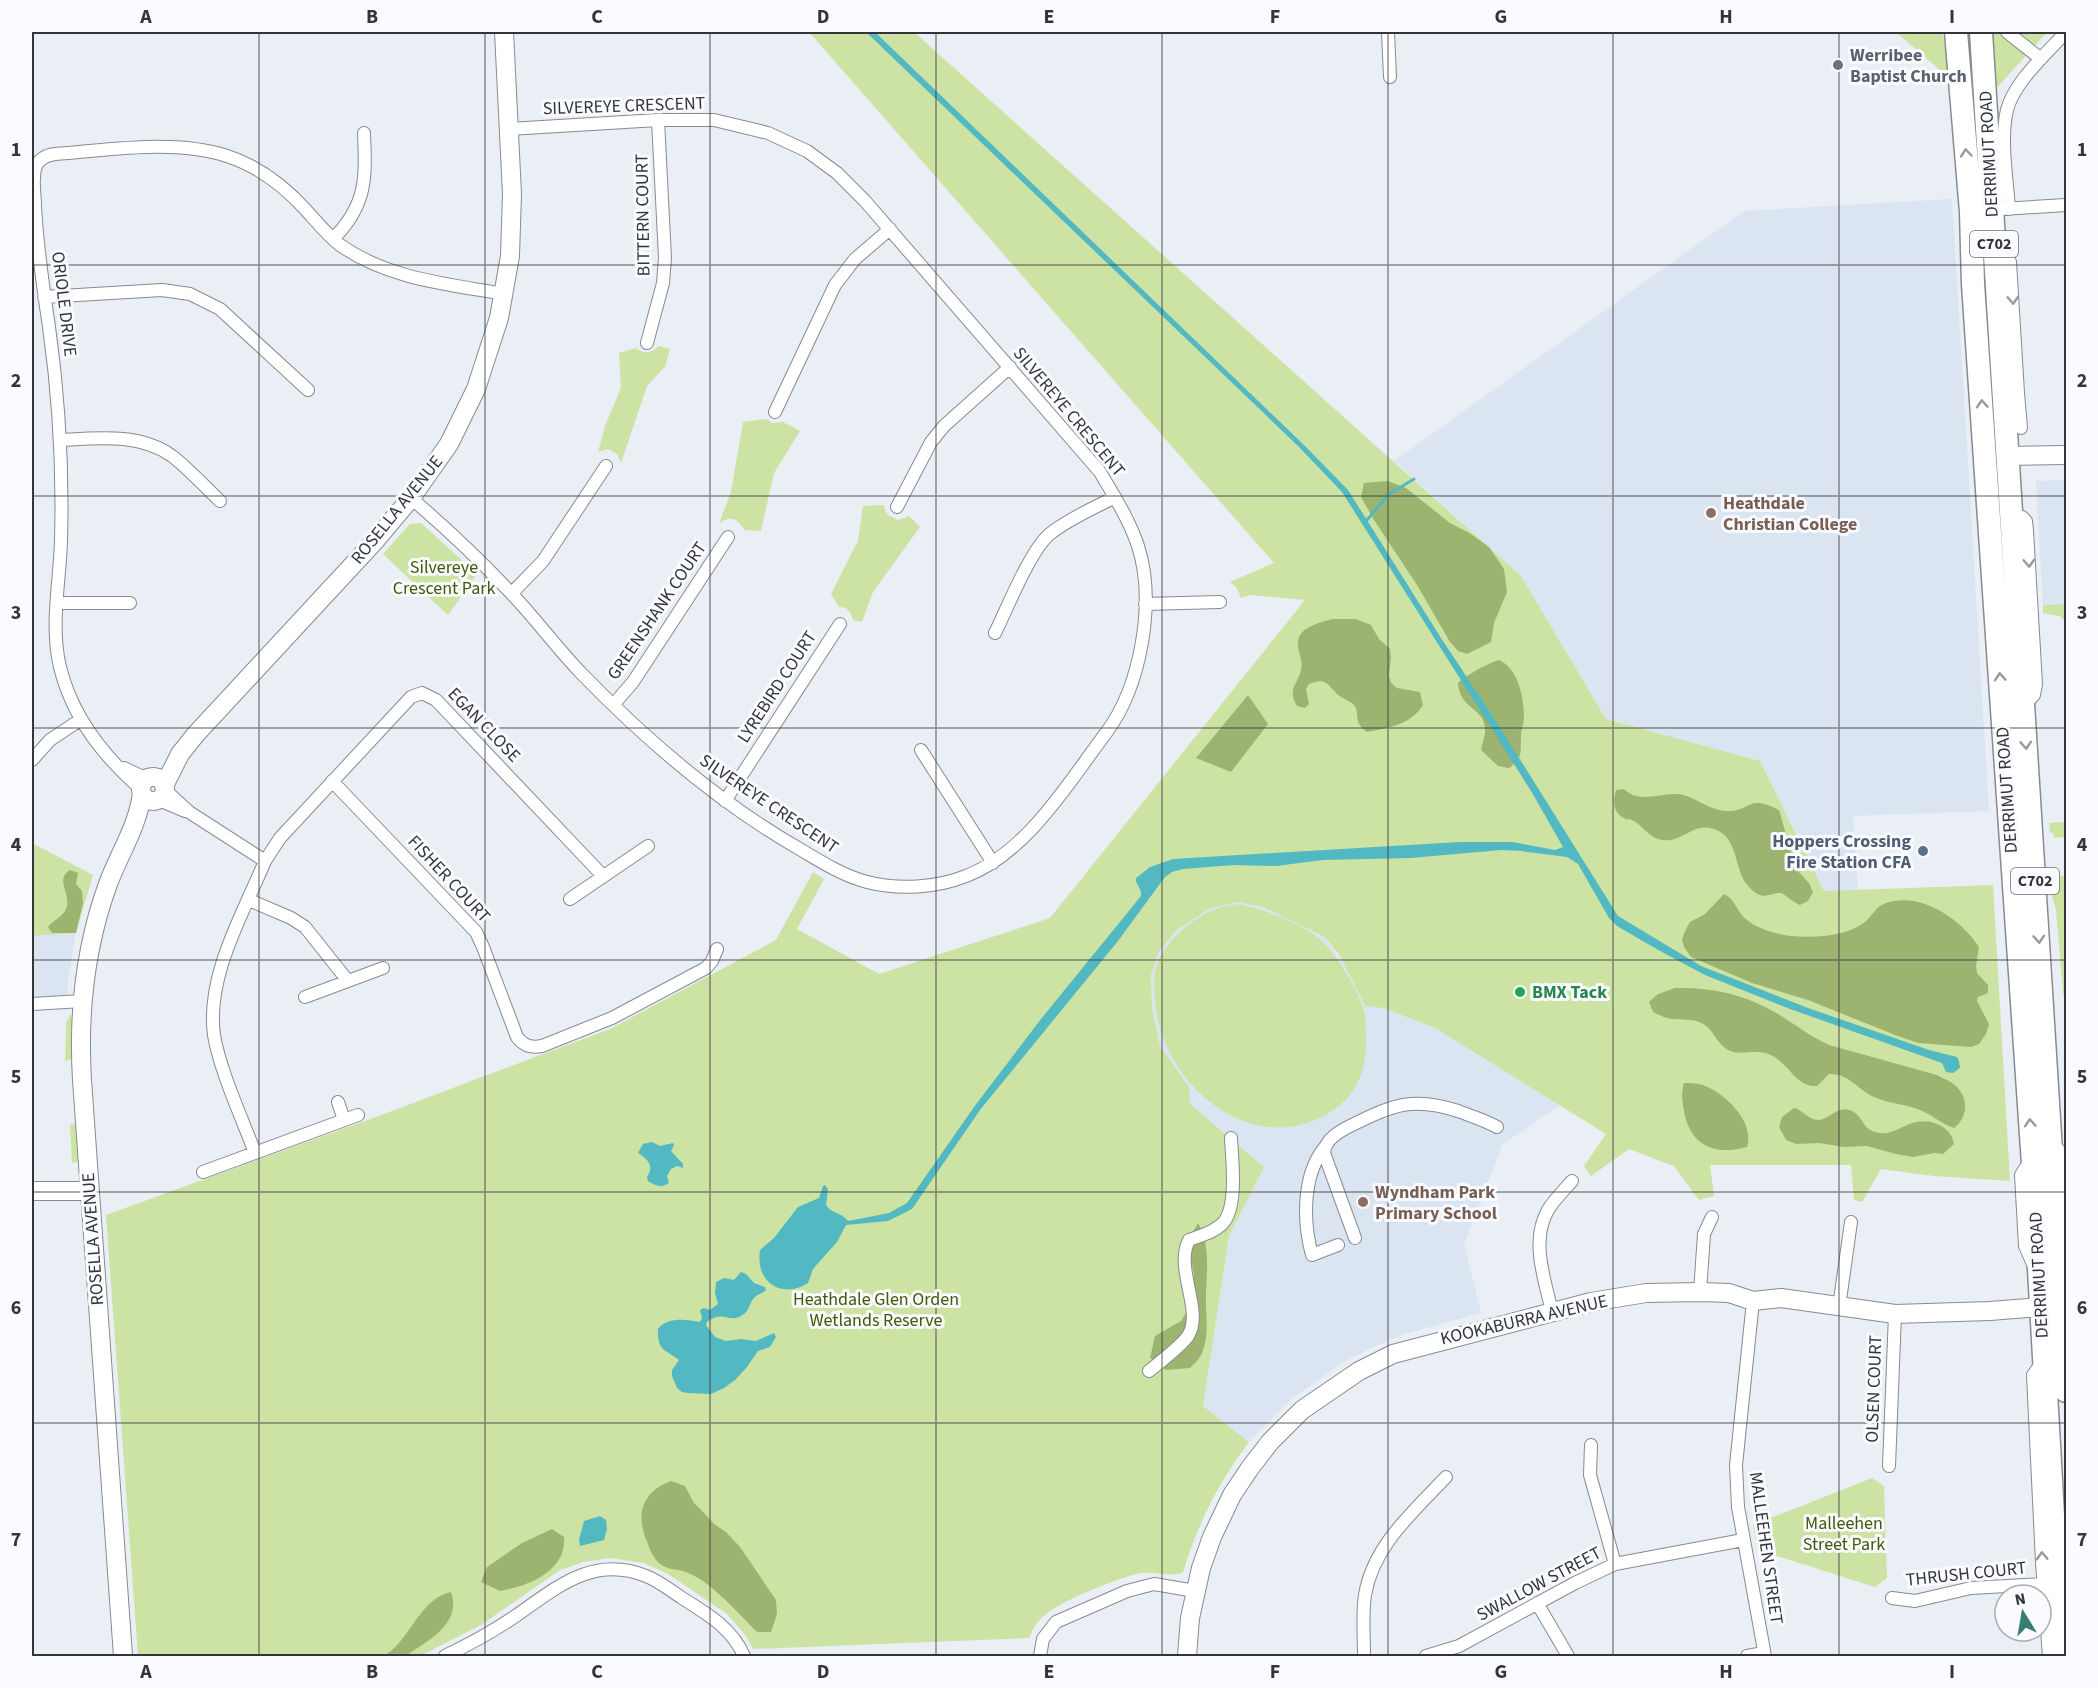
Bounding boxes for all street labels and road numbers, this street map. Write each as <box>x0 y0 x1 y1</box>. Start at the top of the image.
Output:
street label: DERRIMUT ROAD <box>1973 90 2005 218</box>
street label: SILVEREYE CRESCENT <box>542 91 706 121</box>
street label: BITTERN COURT <box>629 153 657 276</box>
road number: C702 <box>1970 231 2018 257</box>
street label: ORIOLE DRIVE <box>45 250 83 358</box>
street label: SILVEREYE CRESCENT <box>1007 342 1131 483</box>
street label: ROSELLA AVENUE <box>345 450 449 570</box>
street label: GREENSHANK COURT <box>601 537 713 685</box>
street label: LYREBIRD COURT <box>731 626 823 748</box>
street label: EGAN CLOSE <box>442 682 526 768</box>
street label: DERRIMUT ROAD <box>1990 726 2024 854</box>
street label: SILVEREYE CRESCENT <box>695 748 844 860</box>
street label: FISHER COURT <box>402 830 496 928</box>
road number: C702 <box>2011 868 2059 894</box>
street label: ROSELLA AVENUE <box>76 1172 110 1306</box>
street label: DERRIMUT ROAD <box>2023 1211 2055 1339</box>
street label: KOOKABURRA AVENUE <box>1438 1289 1610 1351</box>
street label: OLSEN COURT <box>1860 1334 1888 1443</box>
street label: MALLEEHEN STREET <box>1743 1470 1789 1626</box>
street label: SWALLOW STREET <box>1472 1540 1606 1627</box>
street label: THRUSH COURT <box>1905 1555 2028 1593</box>

